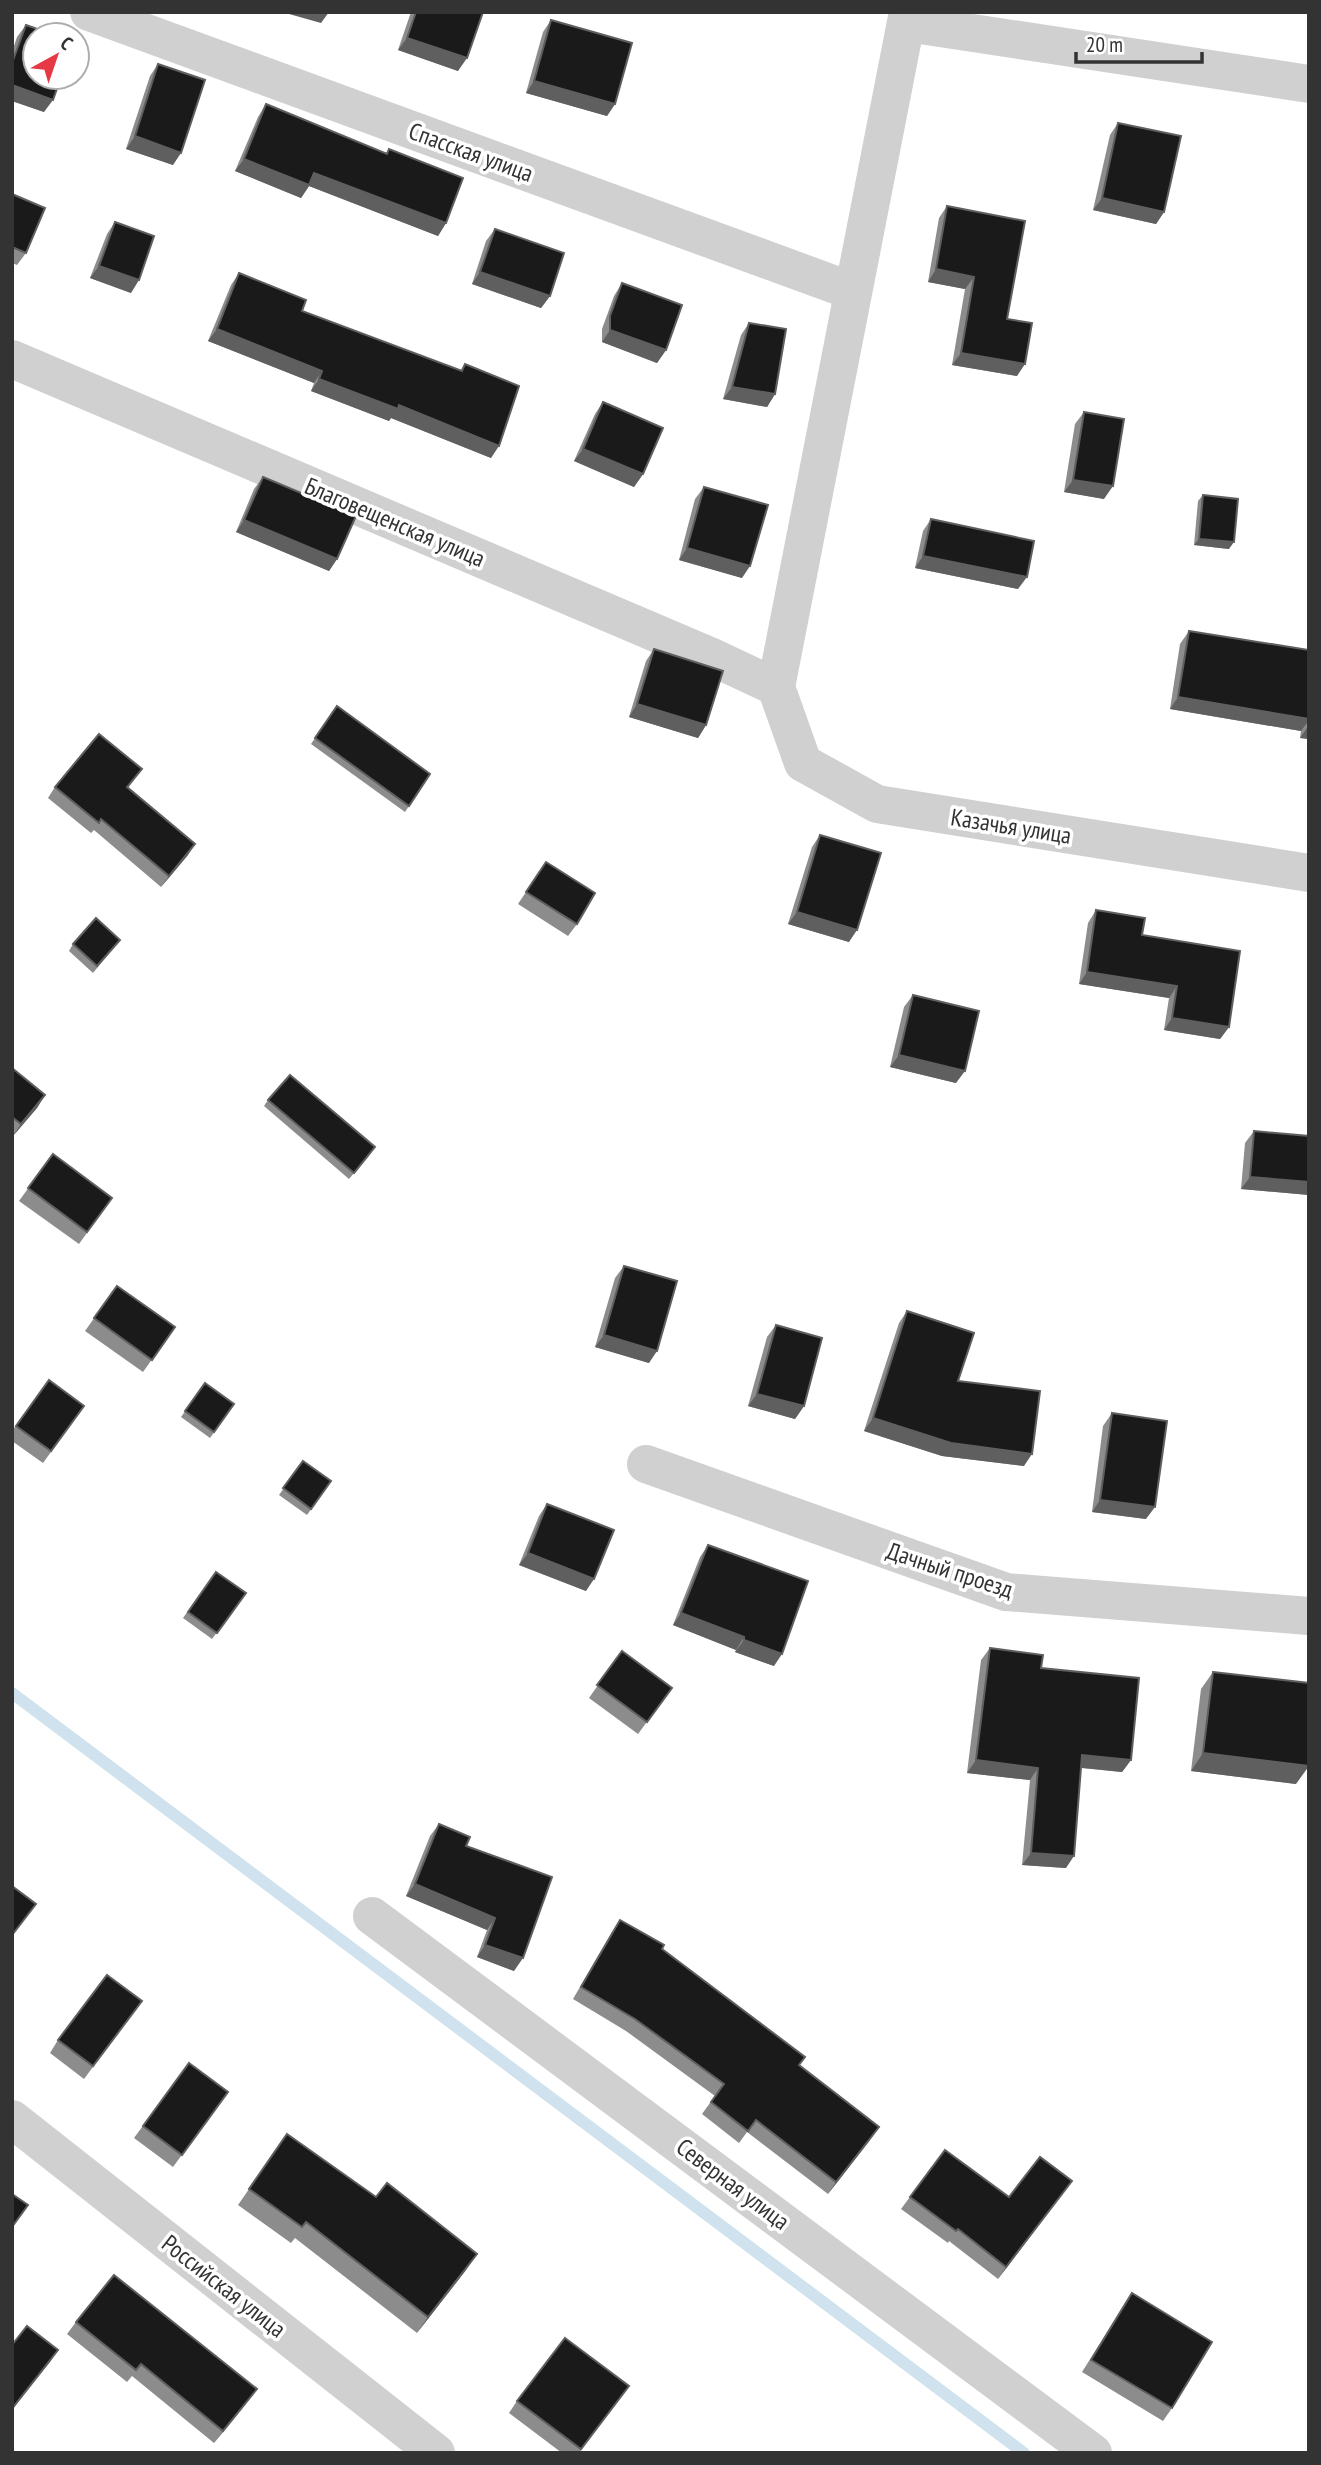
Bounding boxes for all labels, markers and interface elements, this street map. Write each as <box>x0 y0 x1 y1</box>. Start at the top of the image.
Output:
north arrow <box>21 21 91 91</box>
scale bar <box>1076 21 1202 65</box>
text: С <box>56 31 78 55</box>
text: 20 m <box>1086 31 1123 58</box>
street label: Спасская улица <box>405 115 537 189</box>
street label: Благовещенская улица <box>300 470 490 574</box>
street label: Казачья улица <box>949 801 1073 851</box>
street label: Дачный проезд <box>883 1535 1018 1605</box>
street label: Северная улица <box>670 2131 796 2237</box>
street label: Российская улица <box>156 2228 292 2344</box>

